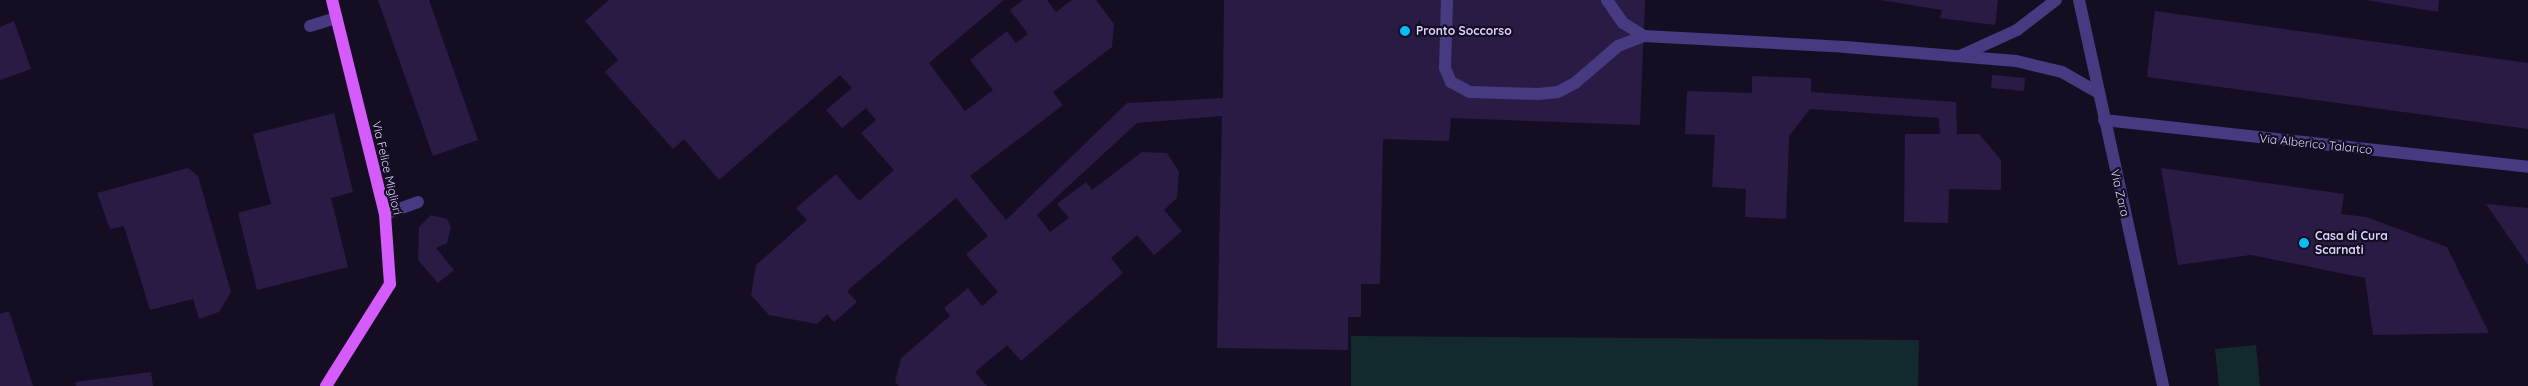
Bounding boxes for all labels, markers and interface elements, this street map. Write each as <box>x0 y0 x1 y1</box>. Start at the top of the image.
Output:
marker: Pronto Soccorso <box>1398 24 1412 38</box>
place label: Pronto Soccorso <box>1416 24 1512 38</box>
street label: Via Felice Migliori <box>369 120 405 216</box>
street label: Via Alberico Talarico <box>2259 131 2373 157</box>
street label: Via Zara <box>2108 168 2132 218</box>
place label: Casa di Cura Scarnati <box>2315 229 2388 257</box>
marker: Casa di Cura Scarnati <box>2297 236 2311 250</box>

